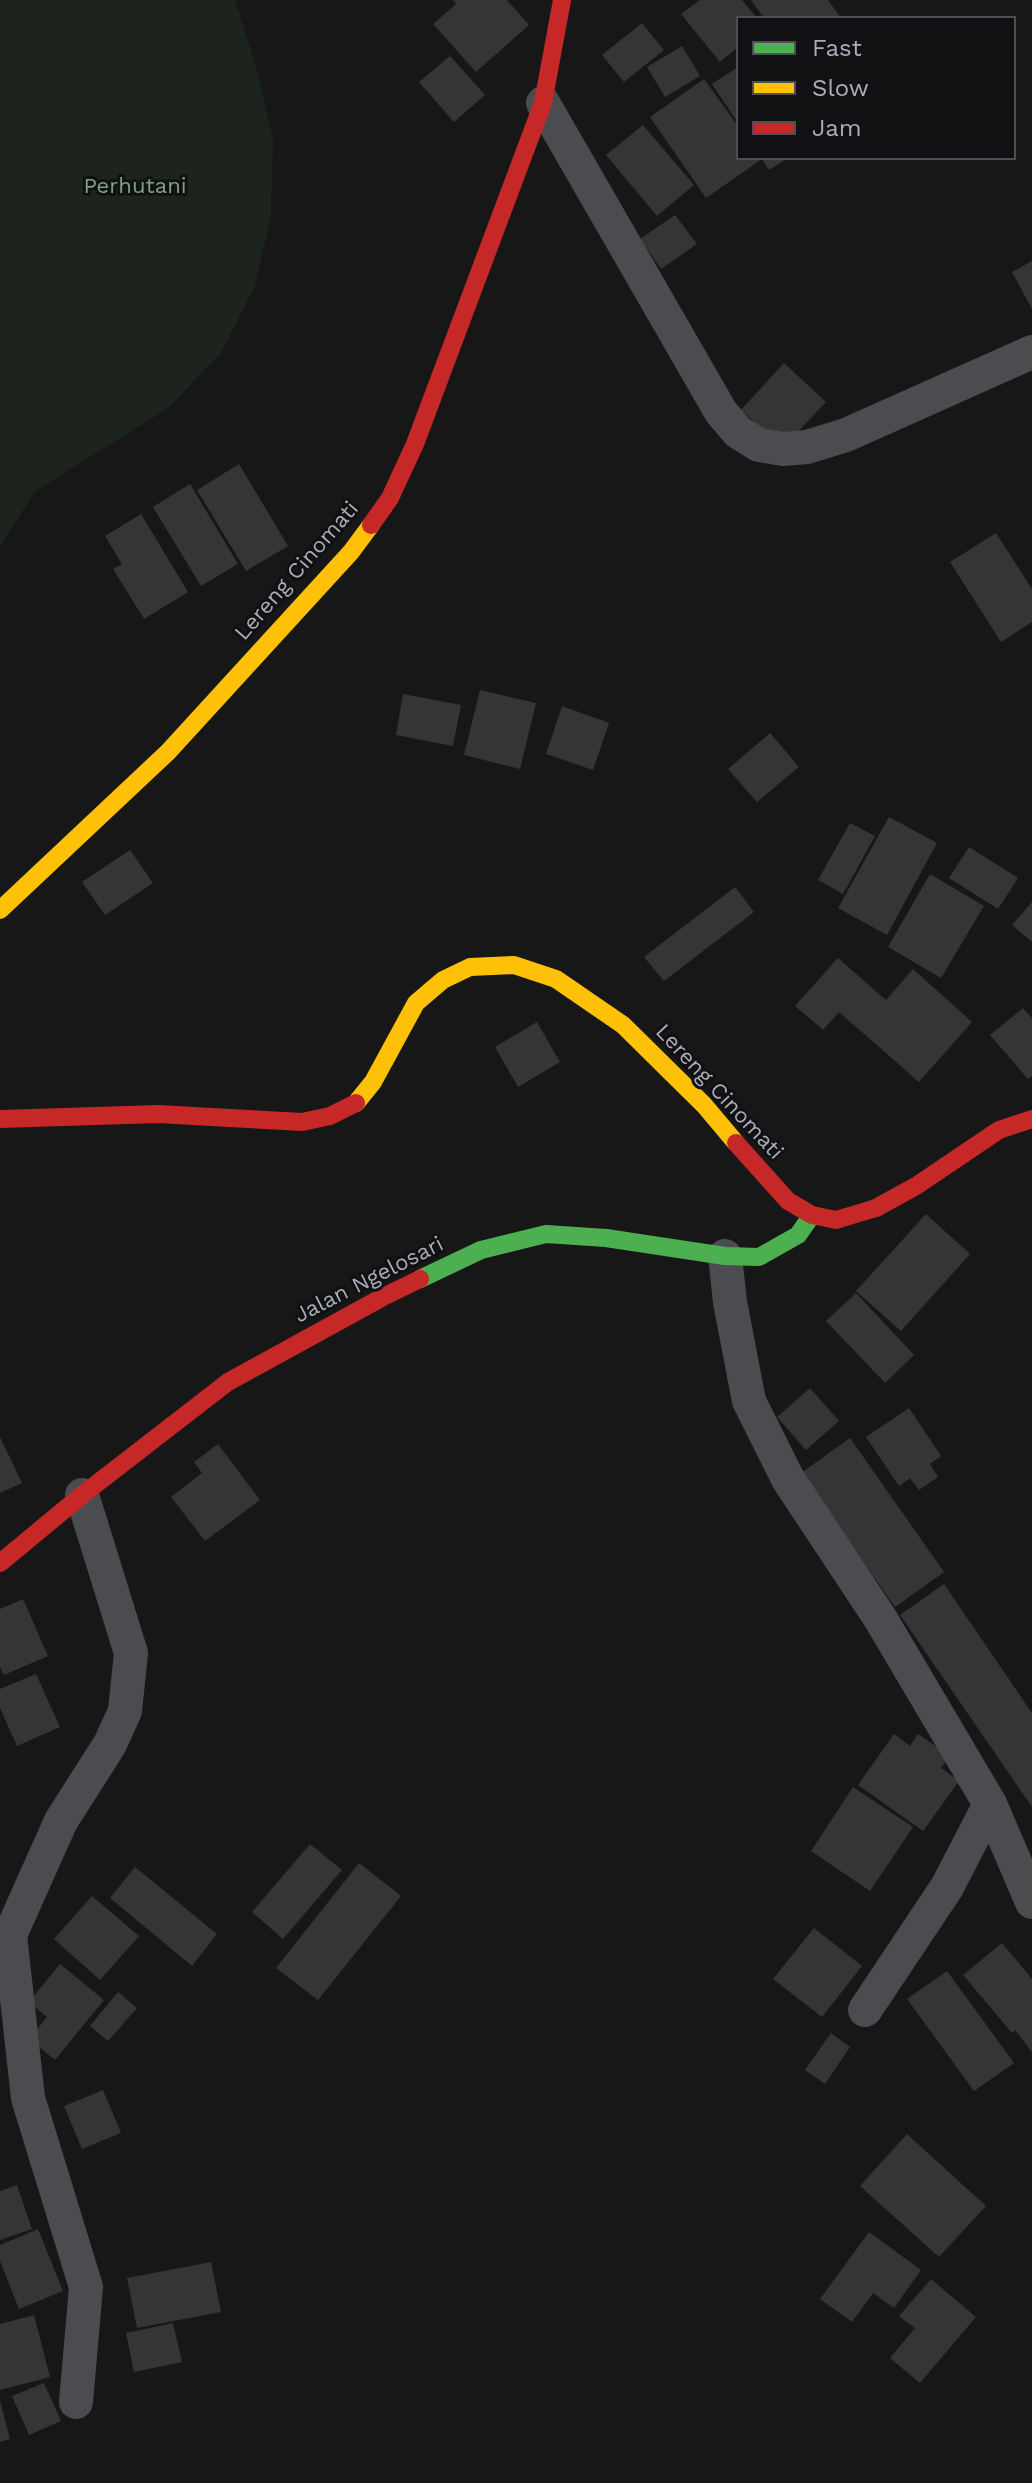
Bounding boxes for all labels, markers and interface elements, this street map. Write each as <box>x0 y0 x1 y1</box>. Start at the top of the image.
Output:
legend <box>736 16 1016 160</box>
text: Fast <box>812 34 862 62</box>
text: Slow <box>812 74 869 102</box>
text: Jam <box>812 114 862 142</box>
park label: Perhutani <box>83 174 187 200</box>
street label: Lereng Cinomati <box>229 496 365 646</box>
street label: Lereng Cinomati <box>650 1019 788 1165</box>
street label: Jalan Ngelosari <box>290 1231 448 1329</box>

